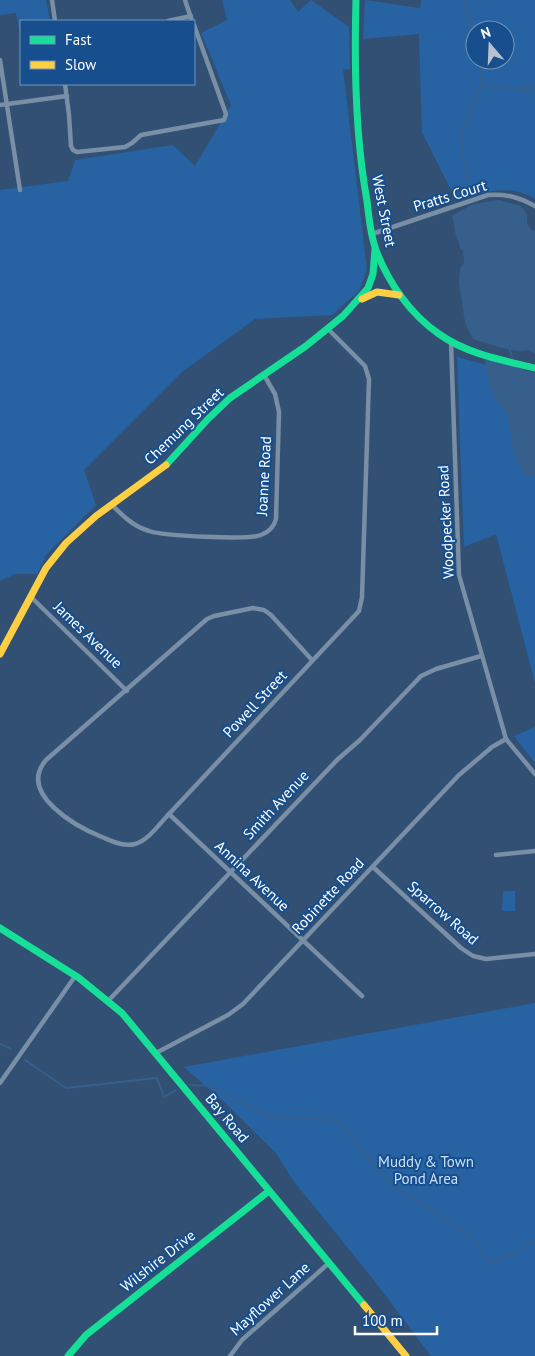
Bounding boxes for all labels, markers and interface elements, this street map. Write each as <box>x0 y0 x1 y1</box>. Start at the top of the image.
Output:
legend <box>20 20 195 85</box>
north arrow <box>465 20 515 70</box>
text: N <box>478 23 493 43</box>
text: Fast <box>65 30 92 49</box>
text: Slow <box>65 55 96 74</box>
street label: West Street <box>368 173 401 249</box>
street label: Pratts Court <box>411 175 489 216</box>
street label: Chemung Street <box>140 383 227 468</box>
street label: Joanne Road <box>252 436 275 517</box>
street label: Woodpecker Road <box>433 465 458 579</box>
street label: James Avenue <box>49 596 127 672</box>
street label: Powell Street <box>219 666 291 741</box>
street label: Smith Avenue <box>239 766 313 843</box>
street label: Annina Avenue <box>211 836 294 915</box>
street label: Robinette Road <box>287 853 368 938</box>
street label: Sparrow Road <box>404 877 483 949</box>
street label: Bay Road <box>201 1089 253 1146</box>
park label: Muddy & Town Pond Area <box>378 1152 474 1188</box>
street label: Wilshire Drive <box>116 1226 199 1296</box>
street label: Mayflower Lane <box>226 1258 314 1340</box>
scale bar <box>355 1304 438 1336</box>
text: 100 m <box>362 1311 403 1330</box>

